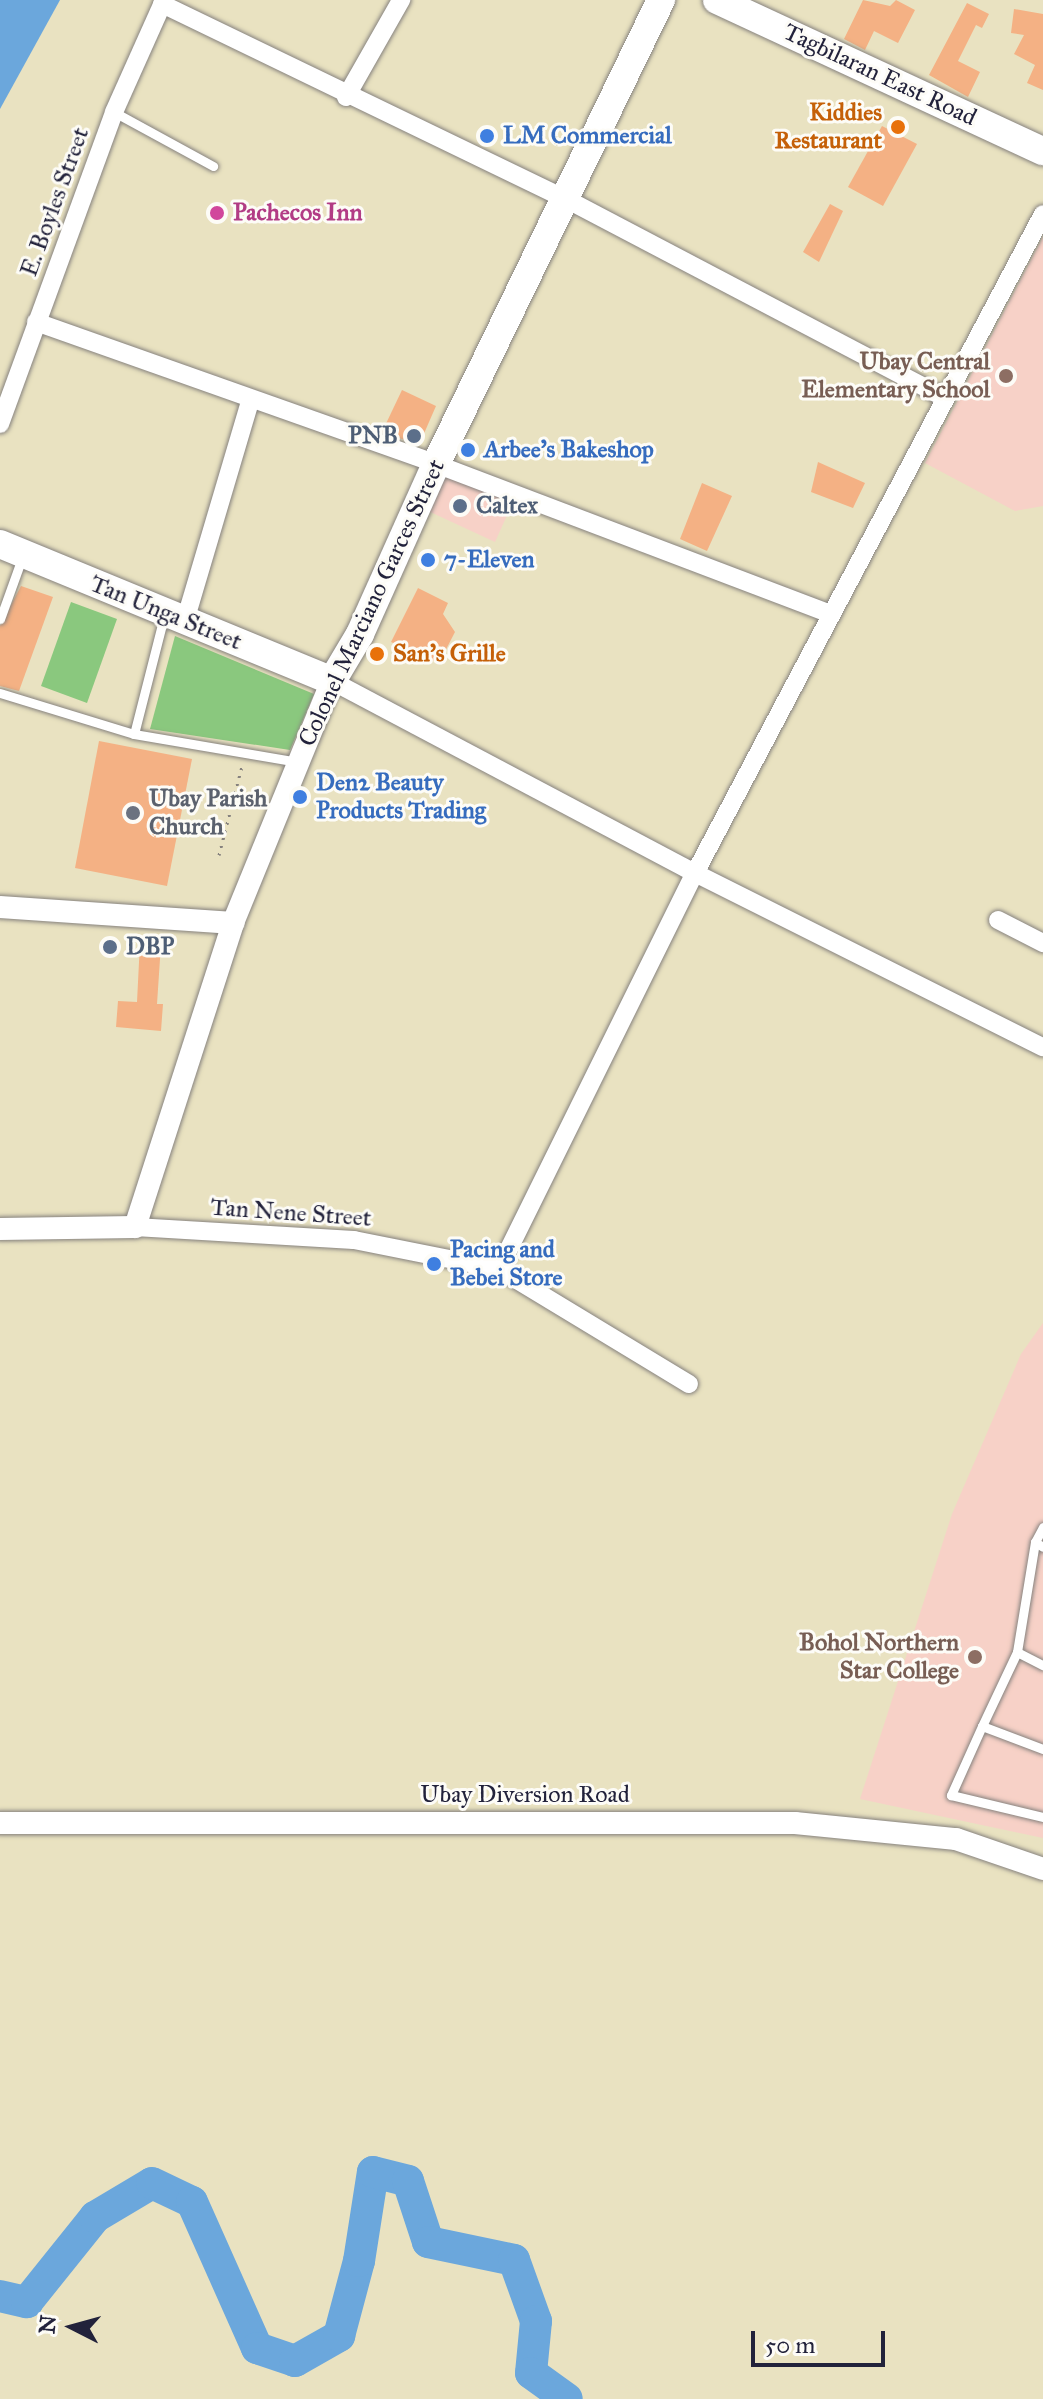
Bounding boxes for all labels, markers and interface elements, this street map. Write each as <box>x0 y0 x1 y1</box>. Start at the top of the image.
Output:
street label: Tagbilaran East Road <box>779 18 981 132</box>
place label: Kiddies Restaurant <box>775 99 882 155</box>
marker: Kiddies Restaurant <box>889 118 907 136</box>
place label: LM Commercial <box>503 122 672 150</box>
street label: E. Boyles Street <box>15 124 95 280</box>
marker: LM Commercial <box>478 127 496 145</box>
place label: Pachecos Inn <box>233 199 362 227</box>
marker: Pachecos Inn <box>208 204 226 222</box>
place label: Ubay Central Elementary School <box>801 348 990 404</box>
marker: Ubay Central Elementary School <box>997 367 1015 385</box>
place label: PNB <box>348 422 398 450</box>
marker: PNB <box>405 427 423 445</box>
place label: Arbee's Bakeshop <box>484 436 654 464</box>
marker: Arbee's Bakeshop <box>459 441 477 459</box>
street label: Colonel Marciano Garces Street <box>293 455 451 751</box>
place label: Caltex <box>476 492 538 520</box>
marker: Caltex <box>451 497 469 515</box>
place label: 7-Eleven <box>444 546 534 574</box>
marker: 7-Eleven <box>419 551 437 569</box>
street label: Tan Unga Street <box>86 570 246 656</box>
place label: San's Grille <box>393 640 506 668</box>
marker: San's Grille <box>368 645 386 663</box>
place label: Den2 Beauty Products Trading <box>316 769 486 825</box>
place label: Ubay Parish Church <box>149 785 267 841</box>
marker: Den2 Beauty Products Trading <box>291 788 309 806</box>
marker: Ubay Parish Church <box>124 804 142 822</box>
place label: DBP <box>126 933 174 961</box>
marker: DBP <box>101 938 119 956</box>
street label: Tan Nene Street <box>210 1193 372 1233</box>
place label: Pacing and Bebei Store <box>450 1236 563 1292</box>
marker: Pacing and Bebei Store <box>425 1255 443 1273</box>
place label: Bohol Northern Star College <box>799 1629 959 1685</box>
marker: Bohol Northern Star College <box>966 1648 984 1666</box>
street label: Ubay Diversion Road <box>420 1781 630 1809</box>
north arrow <box>32 2287 112 2367</box>
text: N <box>33 2314 62 2335</box>
scale bar <box>755 2315 889 2365</box>
text: 50 m <box>765 2330 815 2360</box>

